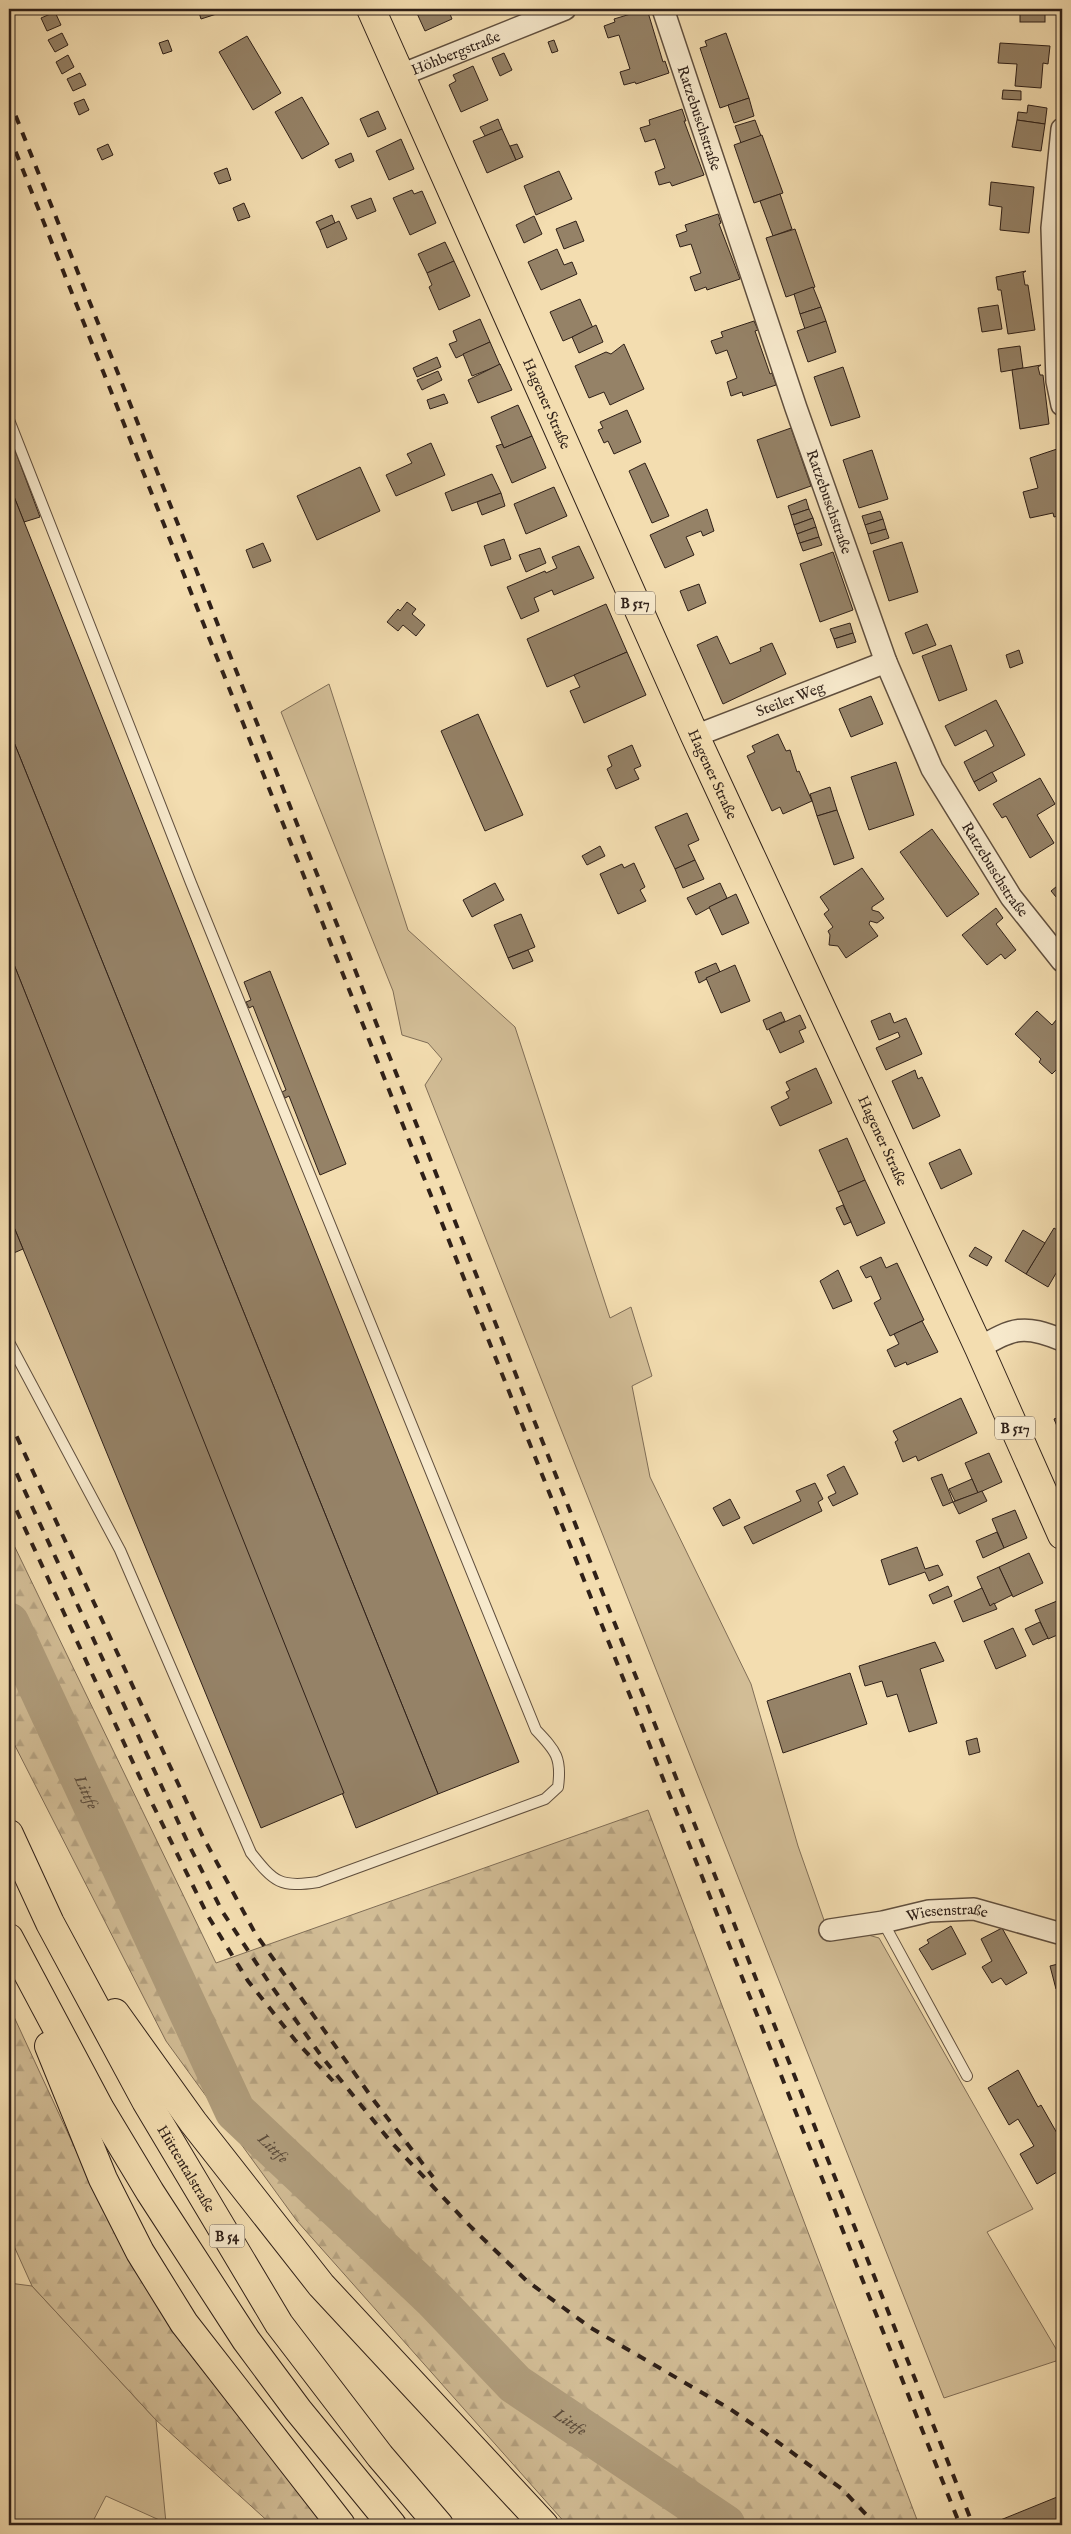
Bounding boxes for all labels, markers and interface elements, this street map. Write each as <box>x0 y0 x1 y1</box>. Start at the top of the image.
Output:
street label: Höhbergstraße <box>409 27 503 80</box>
street label: Ratzebuschstraße <box>673 63 725 173</box>
street label: Hagener Straße <box>518 355 575 452</box>
street label: Ratzebuschstraße <box>802 447 856 557</box>
road number: B 517 <box>615 592 655 614</box>
street label: Steiler Weg <box>753 677 828 721</box>
street label: Hagener Straße <box>683 726 741 823</box>
street label: Ratzebuschstraße <box>957 819 1032 921</box>
street label: Hagener Straße <box>853 1093 912 1189</box>
road number: B 517 <box>995 1416 1035 1440</box>
water label: Littfe <box>68 1771 102 1814</box>
street label: Wiesenstraße <box>904 1900 990 1926</box>
street label: Hüttentalstraße <box>153 2122 219 2216</box>
water label: Littfe <box>252 2129 293 2169</box>
road number: B 54 <box>210 2224 244 2248</box>
water label: Littfe <box>548 2404 590 2442</box>

